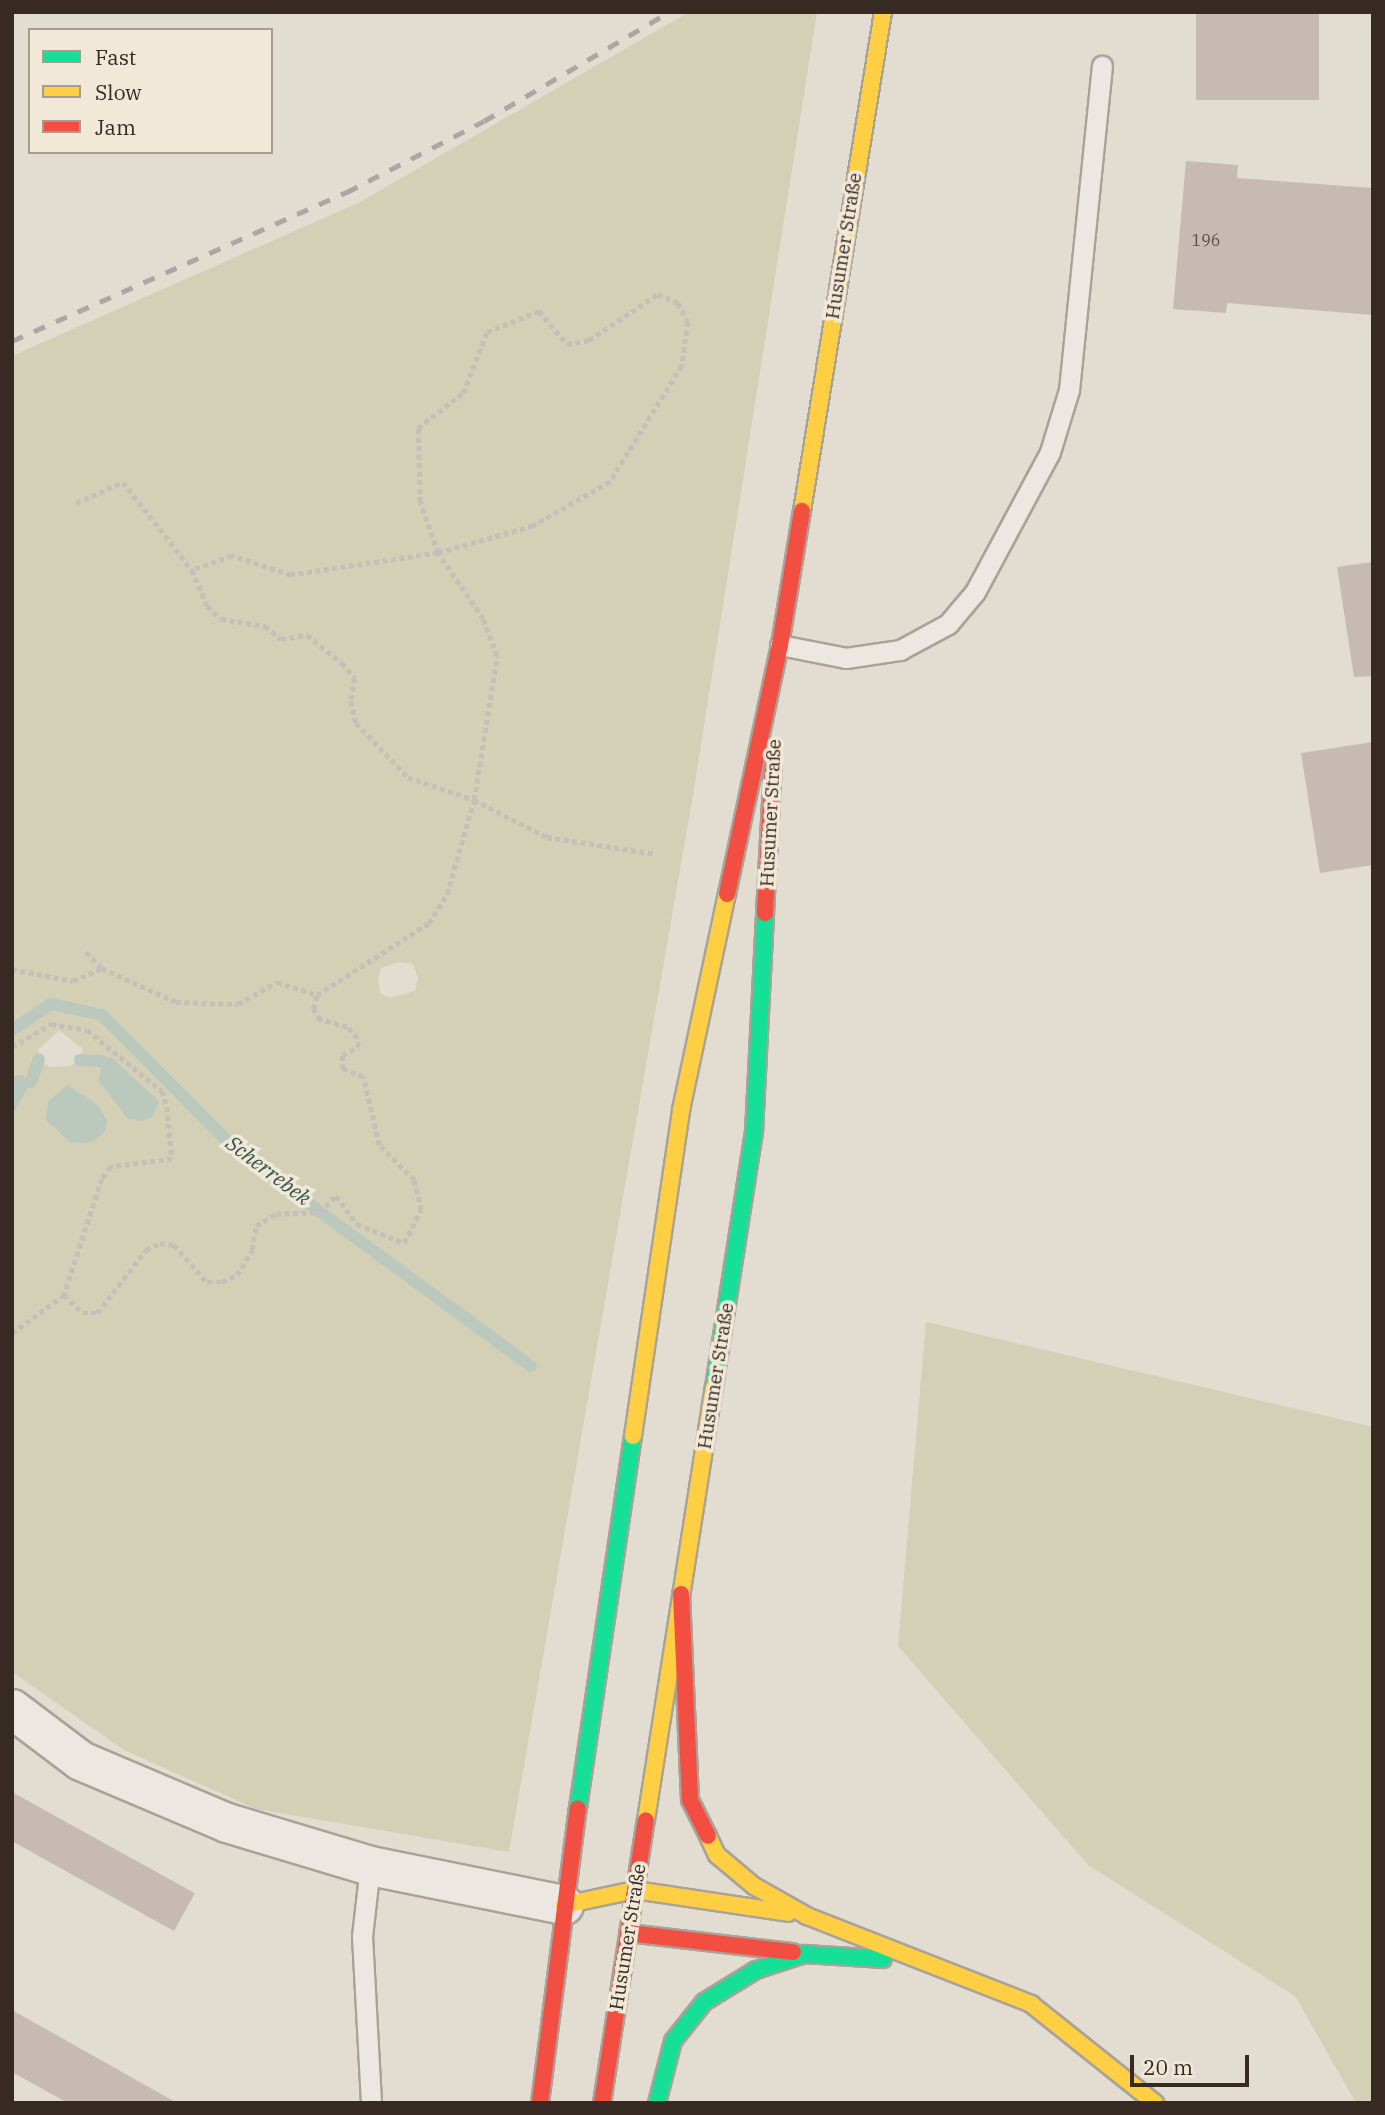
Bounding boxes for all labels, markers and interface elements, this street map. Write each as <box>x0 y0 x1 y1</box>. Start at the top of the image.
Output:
legend <box>28 28 273 154</box>
text: Fast <box>95 43 136 71</box>
text: Slow <box>95 78 142 106</box>
text: Jam <box>95 113 136 141</box>
street label: Husumer Straße <box>821 171 867 321</box>
house number: 196 <box>1192 230 1220 250</box>
street label: Husumer Straße <box>756 739 786 887</box>
water label: Scherrebek <box>221 1130 317 1210</box>
street label: Husumer Straße <box>693 1301 739 1451</box>
street label: Husumer Straße <box>605 1862 651 2012</box>
scale bar <box>1133 2042 1252 2086</box>
text: 20 m <box>1143 2053 1193 2081</box>

